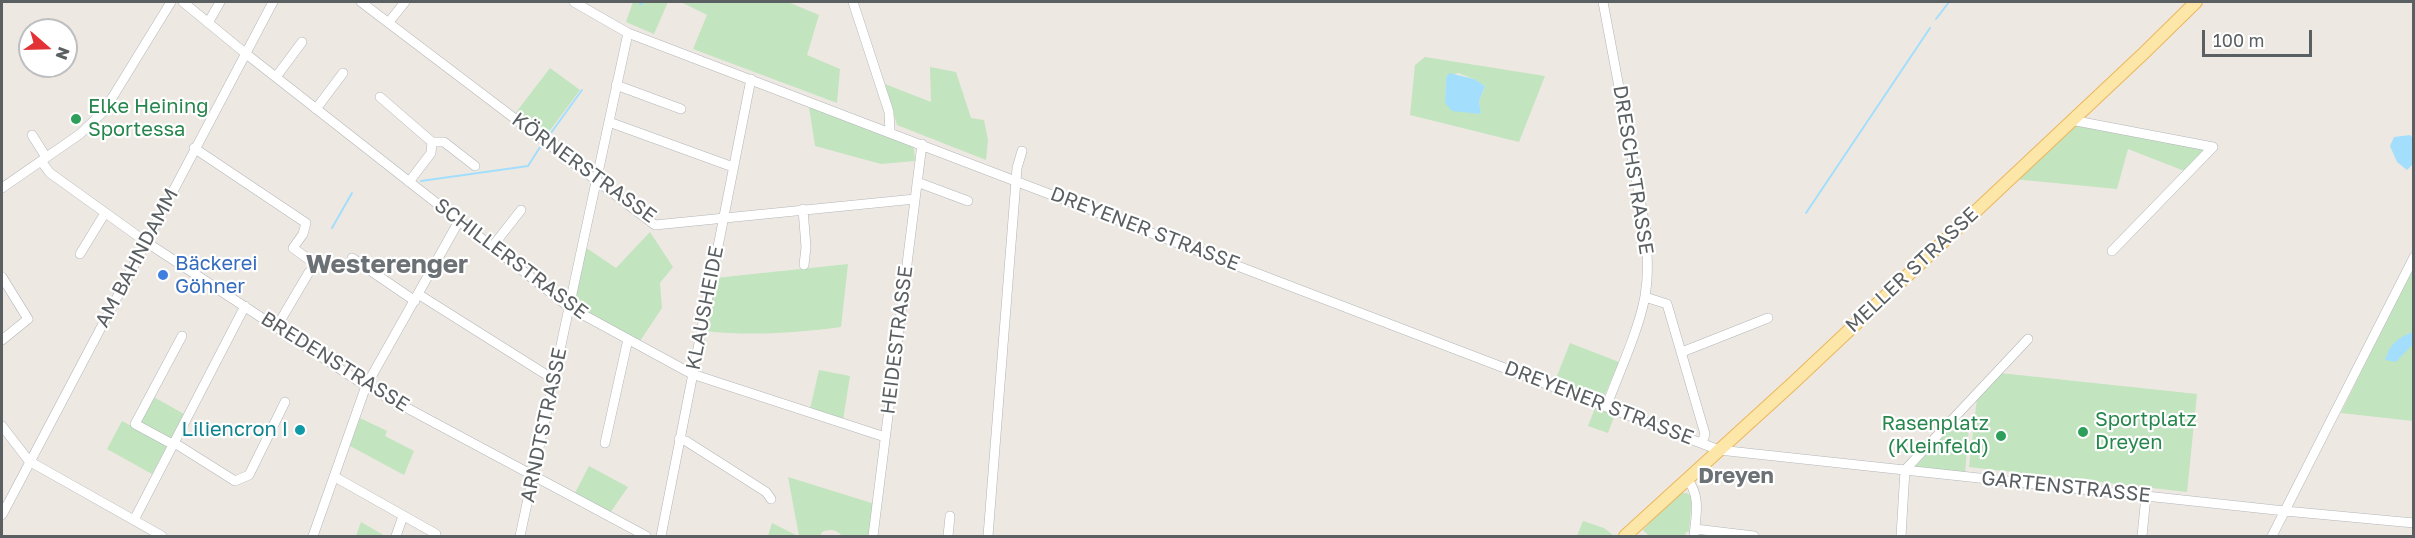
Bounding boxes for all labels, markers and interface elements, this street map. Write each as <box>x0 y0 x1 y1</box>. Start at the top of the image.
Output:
north arrow <box>18 18 78 78</box>
scale bar <box>2205 18 2314 56</box>
text: 100 m <box>2213 29 2264 51</box>
text: N <box>52 44 75 63</box>
street label: DRESCHSTRASSE <box>1608 84 1658 256</box>
place label: Elke Heining Sportessa <box>88 95 209 142</box>
street label: KÖRNERSTRASSE <box>507 108 661 228</box>
marker: Elke Heining Sportessa <box>69 112 83 126</box>
street label: DREYENER STRASSE <box>1047 182 1243 276</box>
street label: AM BAHNDAMM <box>90 184 184 332</box>
street label: SCHILLERSTRASSE <box>429 193 593 325</box>
street label: MELLER STRASSE <box>1841 202 1983 338</box>
street label: KLAUSHEIDE <box>681 244 729 372</box>
district label: Westerenger <box>306 249 468 281</box>
place label: Bäckerei Göhner <box>175 252 258 299</box>
street label: HEIDESTRASSE <box>876 264 918 416</box>
marker: Bäckerei Göhner <box>156 268 170 282</box>
street label: BREDENSTRASSE <box>256 307 414 417</box>
street label: ARNDTSTRASSE <box>516 345 572 505</box>
street label: DREYENER STRASSE <box>1501 356 1697 450</box>
place label: Sportplatz Dreyen <box>2095 408 2197 455</box>
place label: Rasenplatz (Kleinfeld) <box>1881 412 1989 459</box>
place label: Liliencron I <box>182 418 288 442</box>
marker: Liliencron I <box>293 423 307 437</box>
marker: Sportplatz Dreyen <box>2076 425 2090 439</box>
marker: Rasenplatz (Kleinfeld) <box>1994 429 2008 443</box>
district label: Dreyen <box>1698 463 1774 489</box>
street label: GARTENSTRASSE <box>1980 466 2152 508</box>

